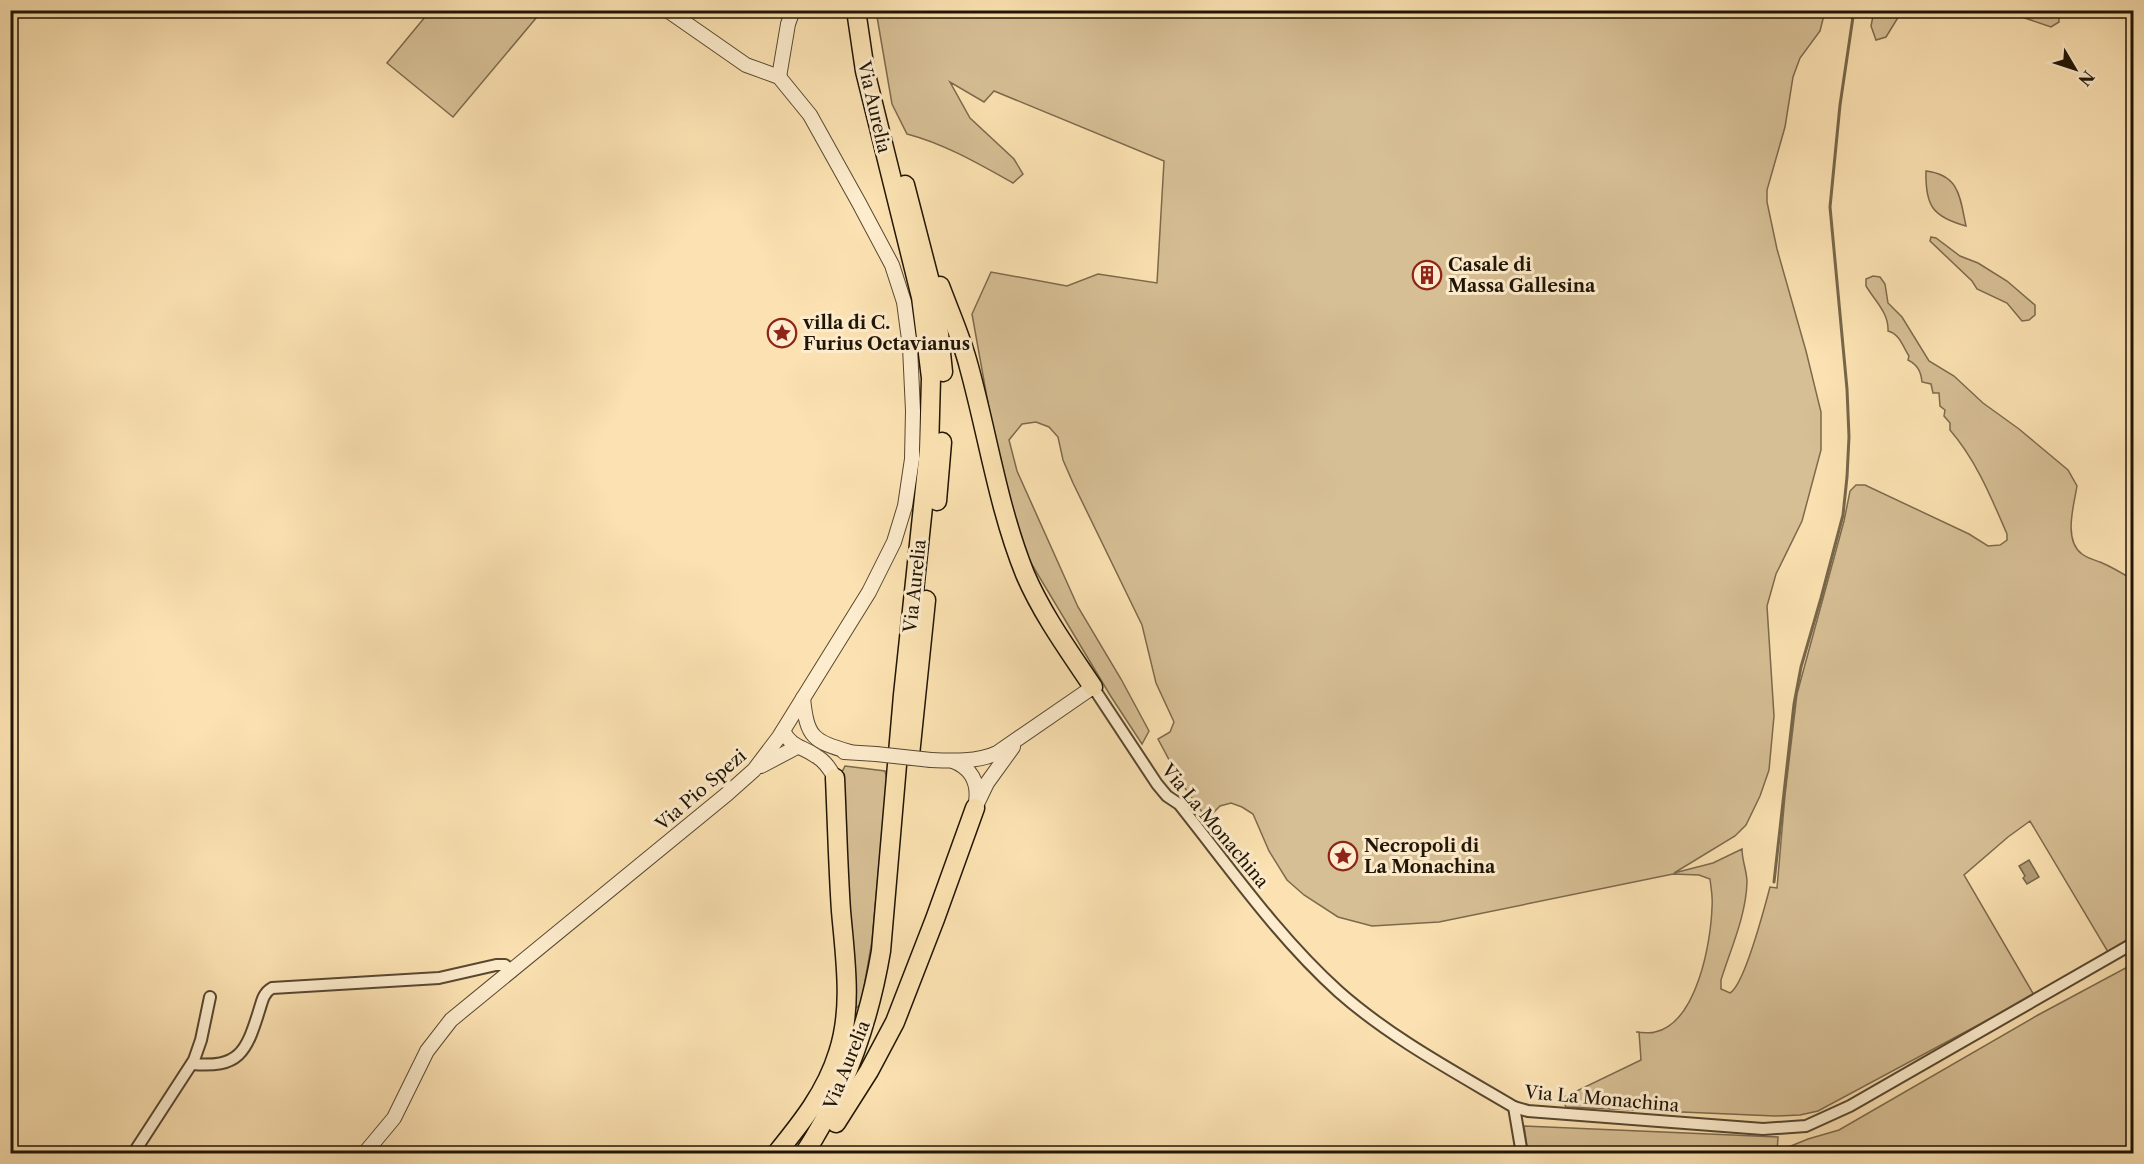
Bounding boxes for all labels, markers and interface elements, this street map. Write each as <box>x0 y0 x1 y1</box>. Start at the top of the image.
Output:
north arrow <box>2045 39 2105 99</box>
street label: Via Aurelia <box>853 58 895 156</box>
text: N <box>2074 67 2099 90</box>
place label: Casale di Massa Gallesina <box>1448 254 1596 297</box>
building icon: Casale di Massa Gallesina <box>1411 259 1443 291</box>
place label: villa di C. Furius Octavianus <box>802 312 970 355</box>
place icon: villa di C. Furius Octavianus <box>766 317 798 349</box>
street label: Via Aurelia <box>899 538 931 635</box>
street label: Via Pio Spezi <box>651 744 751 836</box>
street label: Via La Monachina <box>1156 759 1274 893</box>
place label: Necropoli di La Monachina <box>1364 835 1496 878</box>
place icon: Necropoli di La Monachina <box>1327 840 1359 872</box>
street label: Via Aurelia <box>819 1017 875 1113</box>
street label: Via La Monachina <box>1523 1081 1681 1117</box>

